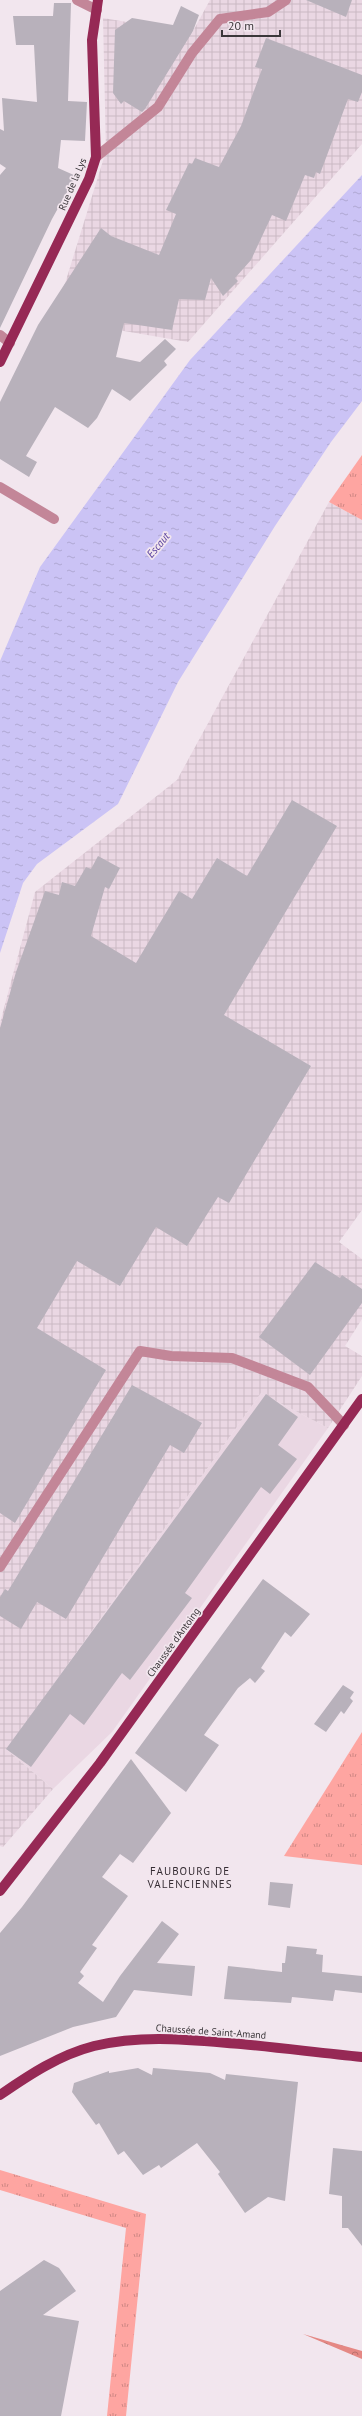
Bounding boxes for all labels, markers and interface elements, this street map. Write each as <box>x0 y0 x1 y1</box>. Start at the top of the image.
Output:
scale bar <box>222 12 280 38</box>
text: 20 m <box>228 18 254 33</box>
street label: Rue de la Lys <box>56 156 89 212</box>
water label: Escaut <box>143 529 173 560</box>
street label: Chaussée d'Antoing <box>144 1605 203 1679</box>
district label: FAUBOURG DE VALENCIENNES <box>146 1864 233 1891</box>
street label: Chaussée de Saint-Amand <box>155 2021 267 2042</box>

